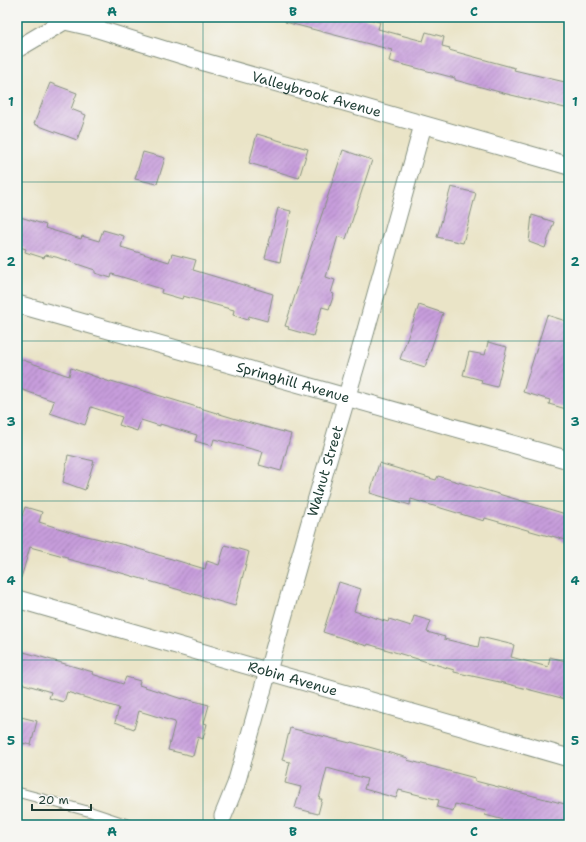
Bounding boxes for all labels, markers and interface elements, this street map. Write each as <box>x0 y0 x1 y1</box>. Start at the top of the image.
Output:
text: A <box>107 3 117 20</box>
text: B <box>289 3 297 20</box>
text: C <box>470 3 478 20</box>
street label: Valleybrook Avenue <box>250 67 384 121</box>
text: 1 <box>8 93 14 110</box>
text: 1 <box>572 93 578 110</box>
text: 2 <box>6 253 16 270</box>
text: 2 <box>570 253 580 270</box>
street label: Springhill Avenue <box>234 357 352 407</box>
text: 3 <box>6 413 16 430</box>
text: 3 <box>570 413 580 430</box>
street label: Walnut Street <box>303 423 347 519</box>
text: 4 <box>6 572 16 589</box>
text: 4 <box>570 572 580 589</box>
street label: Robin Avenue <box>246 657 340 700</box>
text: 5 <box>7 732 15 749</box>
text: 5 <box>571 732 579 749</box>
scale bar <box>32 786 91 812</box>
text: 20 m <box>38 792 69 808</box>
text: A <box>107 823 117 840</box>
text: B <box>289 823 297 840</box>
text: C <box>470 823 478 840</box>

